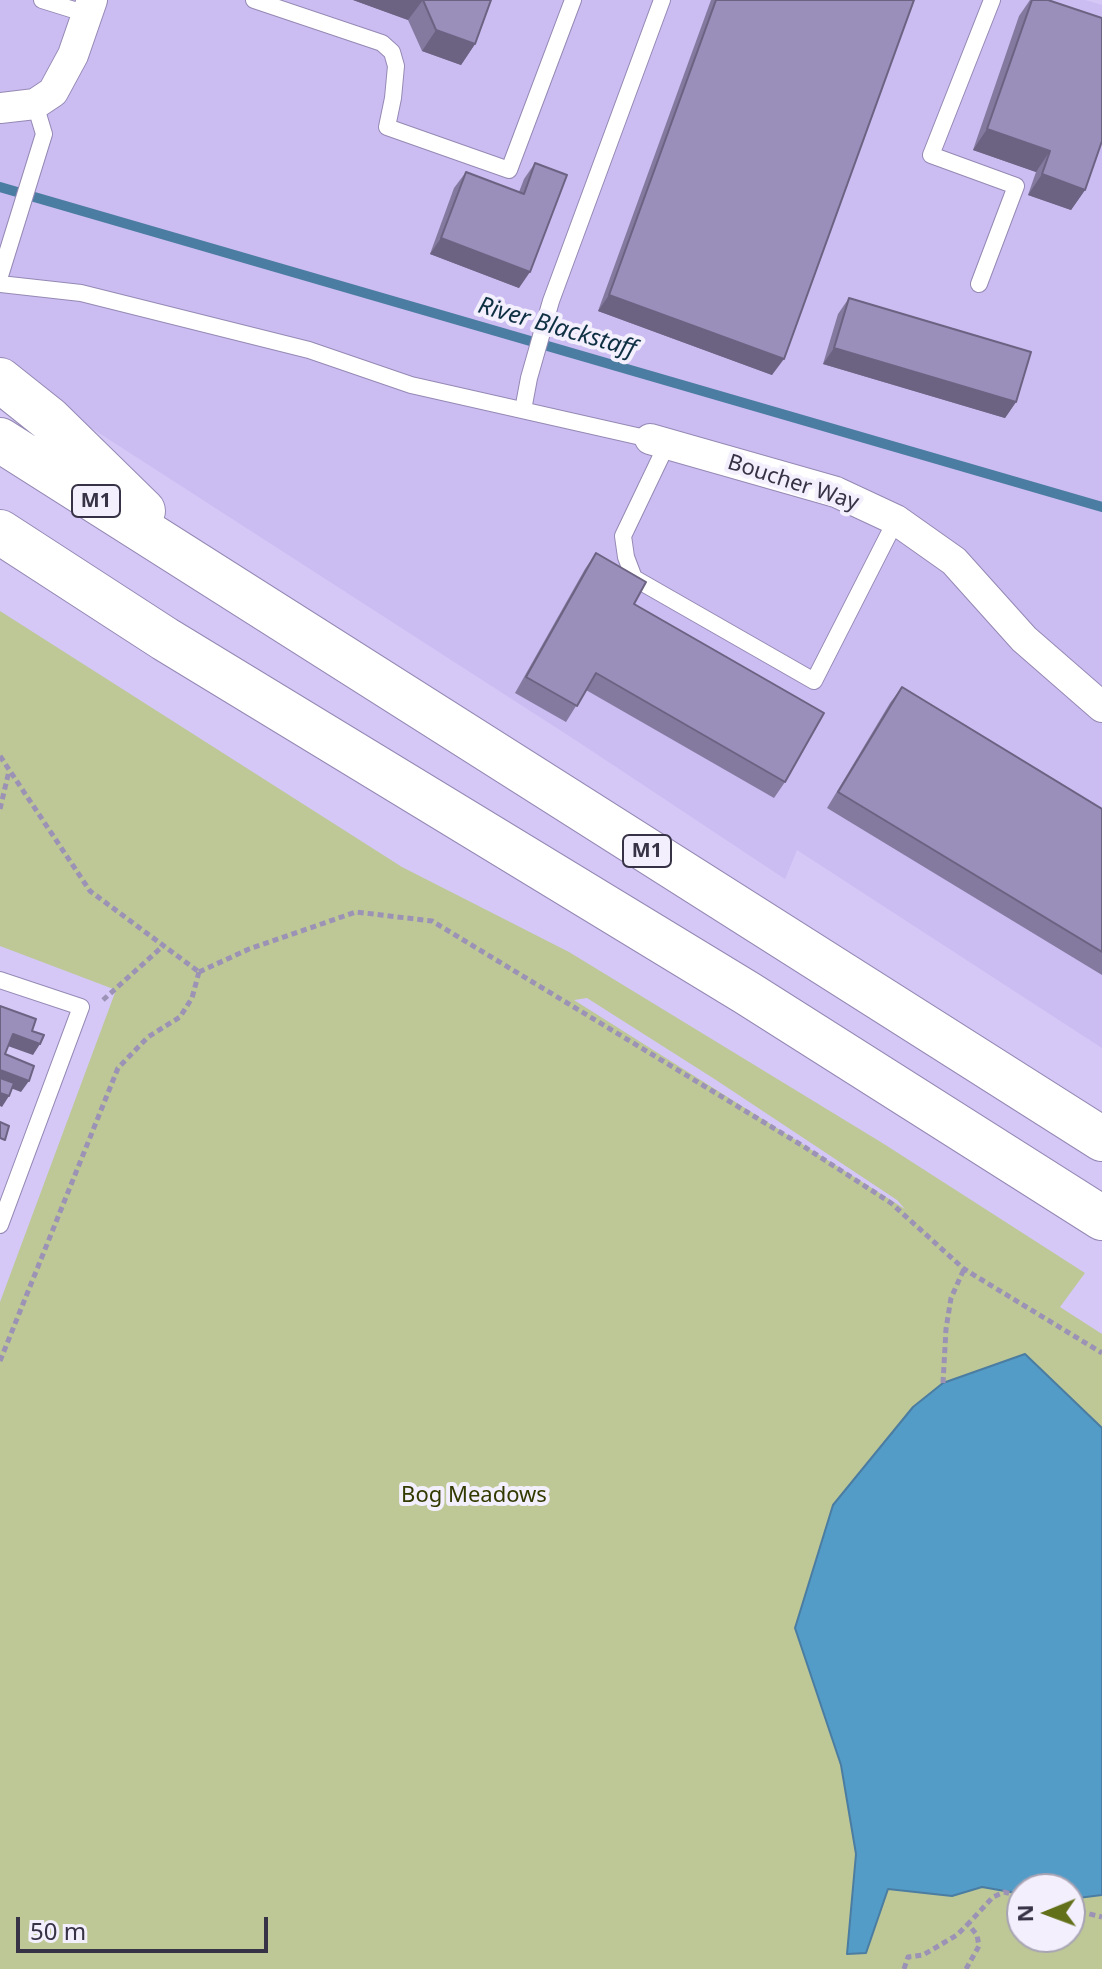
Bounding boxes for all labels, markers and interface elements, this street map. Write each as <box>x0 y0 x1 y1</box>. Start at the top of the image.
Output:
water label: River Blackstaff <box>475 292 639 364</box>
street label: Boucher Way <box>724 449 862 517</box>
road number: M1 <box>72 485 120 517</box>
road number: M1 <box>623 835 671 867</box>
park label: Bog Meadows <box>401 1483 547 1509</box>
north arrow <box>1006 1873 1086 1953</box>
scale bar <box>20 1901 272 1951</box>
text: N <box>1009 1904 1039 1923</box>
text: 50 m <box>30 1914 86 1947</box>

